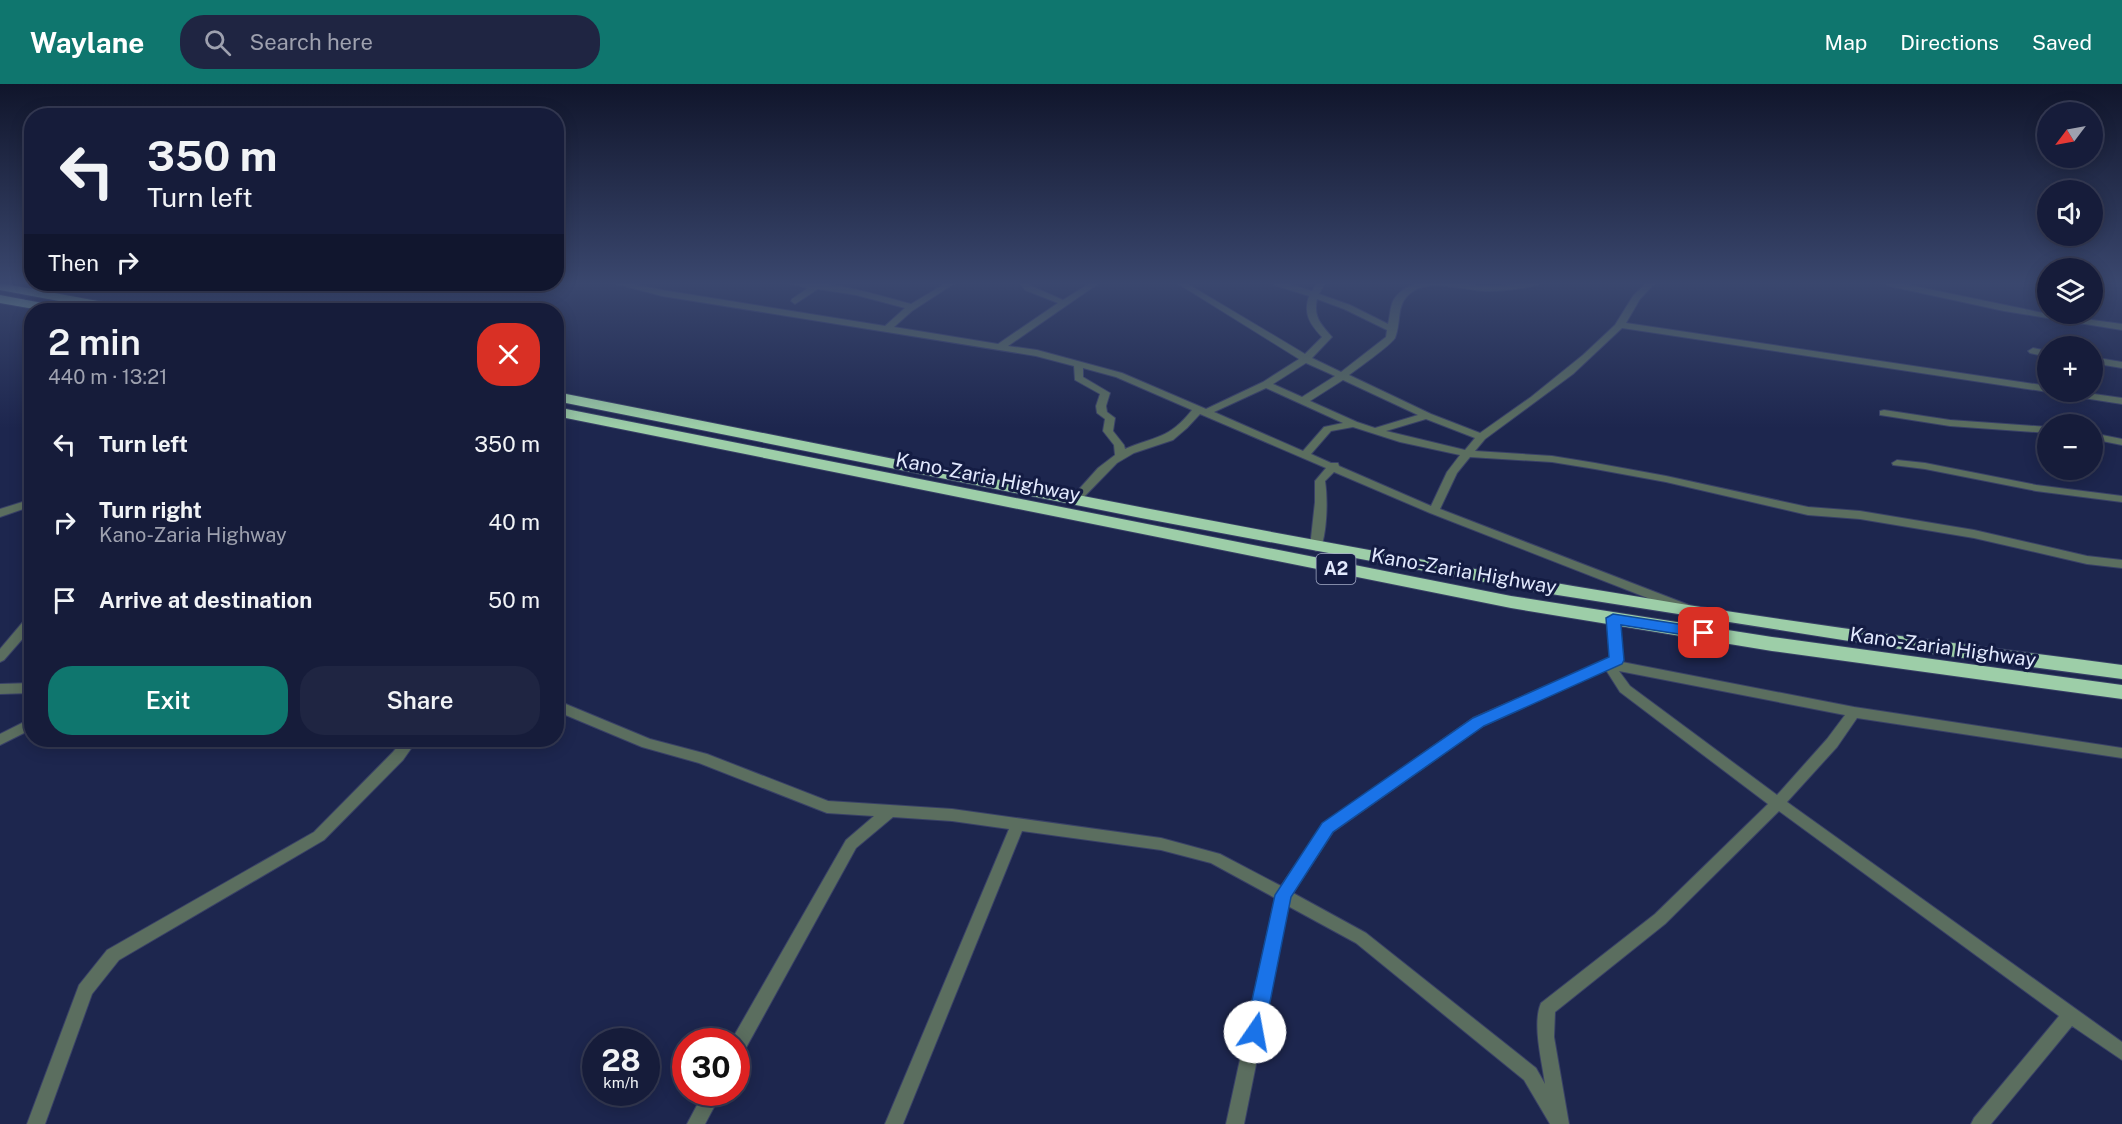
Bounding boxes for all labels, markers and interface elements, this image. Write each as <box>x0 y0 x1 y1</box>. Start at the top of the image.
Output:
search box <box>180 15 600 69</box>
text: Waylane <box>30 26 144 59</box>
icon: search <box>201 26 234 59</box>
text: Search here <box>249 29 373 55</box>
text: Map <box>1825 30 1867 55</box>
text: Directions <box>1900 30 1999 55</box>
text: Saved <box>2032 30 2092 55</box>
north arrow <box>2037 102 2103 168</box>
map controls <box>2037 102 2103 480</box>
text: 350 m <box>147 131 277 180</box>
icon: left <box>48 132 126 210</box>
button: sound <box>2037 180 2103 246</box>
text: Turn left <box>147 181 253 213</box>
icon: right <box>111 246 144 279</box>
text: Then <box>48 250 99 276</box>
button: layers <box>2037 258 2103 324</box>
text: 2 min <box>48 321 141 363</box>
button: close <box>477 323 540 386</box>
button: + <box>2037 336 2103 402</box>
text: 440 m · 13:21 <box>48 365 167 389</box>
button: − <box>2037 414 2103 480</box>
icon: left <box>48 428 81 461</box>
text: Turn left <box>99 431 188 457</box>
text: 350 m <box>474 431 540 457</box>
street label: Kano-Zaria Highway <box>894 447 1083 507</box>
text: Turn right <box>99 497 202 523</box>
icon: right <box>48 506 81 539</box>
text: 40 m <box>488 509 540 535</box>
text: Kano-Zaria Highway <box>99 523 287 547</box>
street label: Kano-Zaria Highway <box>1369 543 1559 599</box>
road number: A2 <box>1316 554 1356 584</box>
icon: arrive <box>48 584 81 617</box>
text: Arrive at destination <box>99 587 312 613</box>
text: 50 m <box>488 587 540 613</box>
pin <box>1678 607 1729 658</box>
icon: arrive <box>1687 616 1720 649</box>
street label: Kano-Zaria Highway <box>1848 622 2038 672</box>
button: Exit <box>48 666 288 735</box>
button: Share <box>300 666 540 735</box>
position arrow <box>1223 1000 1287 1064</box>
speed limit sign: 30 <box>672 1028 750 1106</box>
text: 28 <box>601 1042 641 1078</box>
text: km/h <box>603 1074 639 1091</box>

